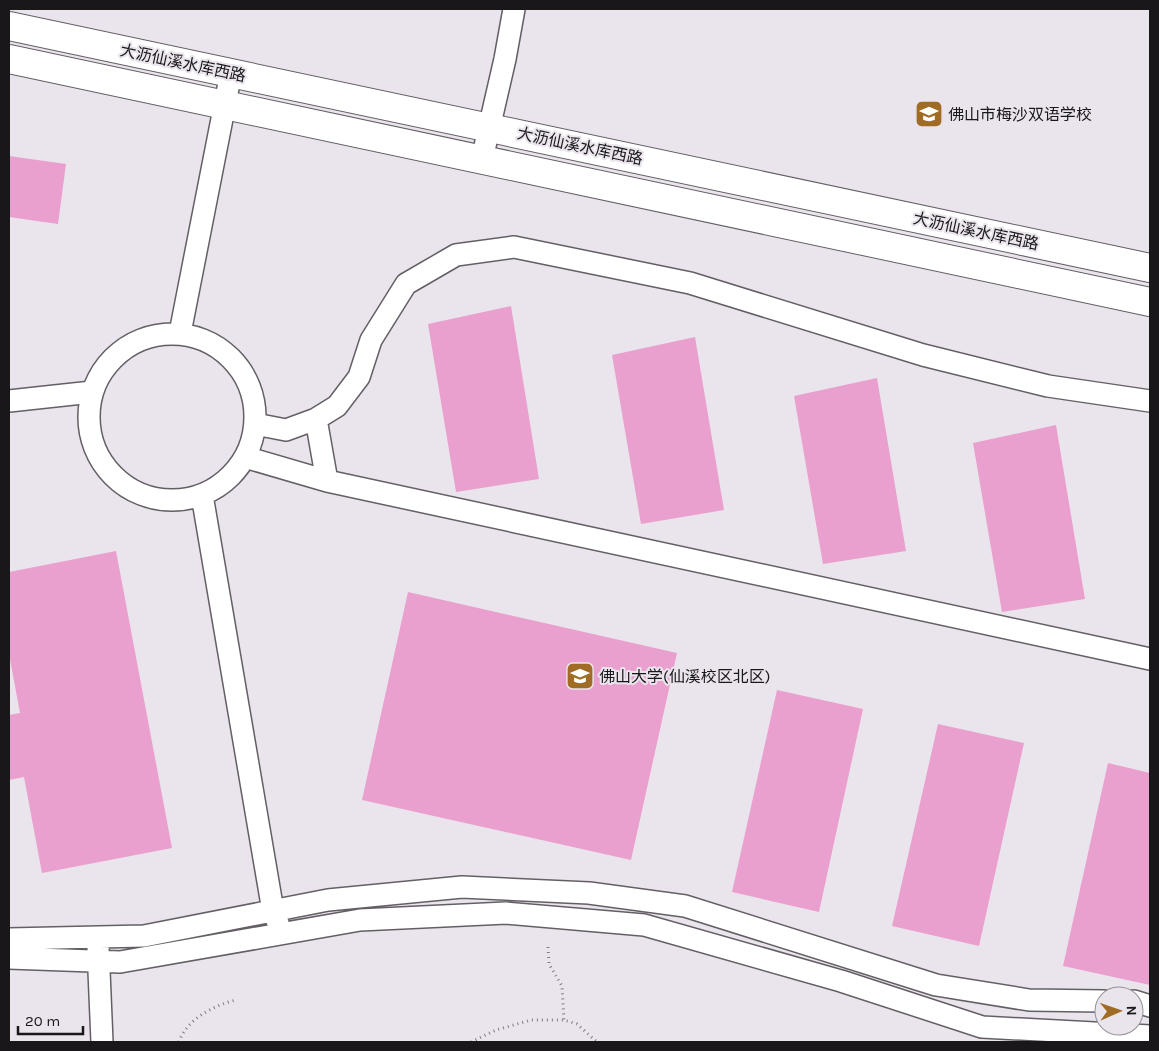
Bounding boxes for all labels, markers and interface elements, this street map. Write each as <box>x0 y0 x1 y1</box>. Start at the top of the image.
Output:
street label: 大沥仙溪水库西路 <box>118 40 248 86</box>
school or university icon: 佛山市梅沙双语学校 <box>914 99 944 129</box>
place label: 佛山市梅沙双语学校 <box>948 105 1092 124</box>
street label: 大沥仙溪水库西路 <box>515 123 645 169</box>
street label: 大沥仙溪水库西路 <box>911 208 1041 254</box>
school or university icon: 佛山大学(仙溪校区北区) <box>565 661 595 691</box>
place label: 佛山大学(仙溪校区北区) <box>599 667 770 686</box>
north arrow <box>1094 986 1144 1036</box>
scale bar <box>18 1004 82 1036</box>
text: N <box>1123 1005 1140 1016</box>
text: 20 m <box>25 1012 60 1030</box>

